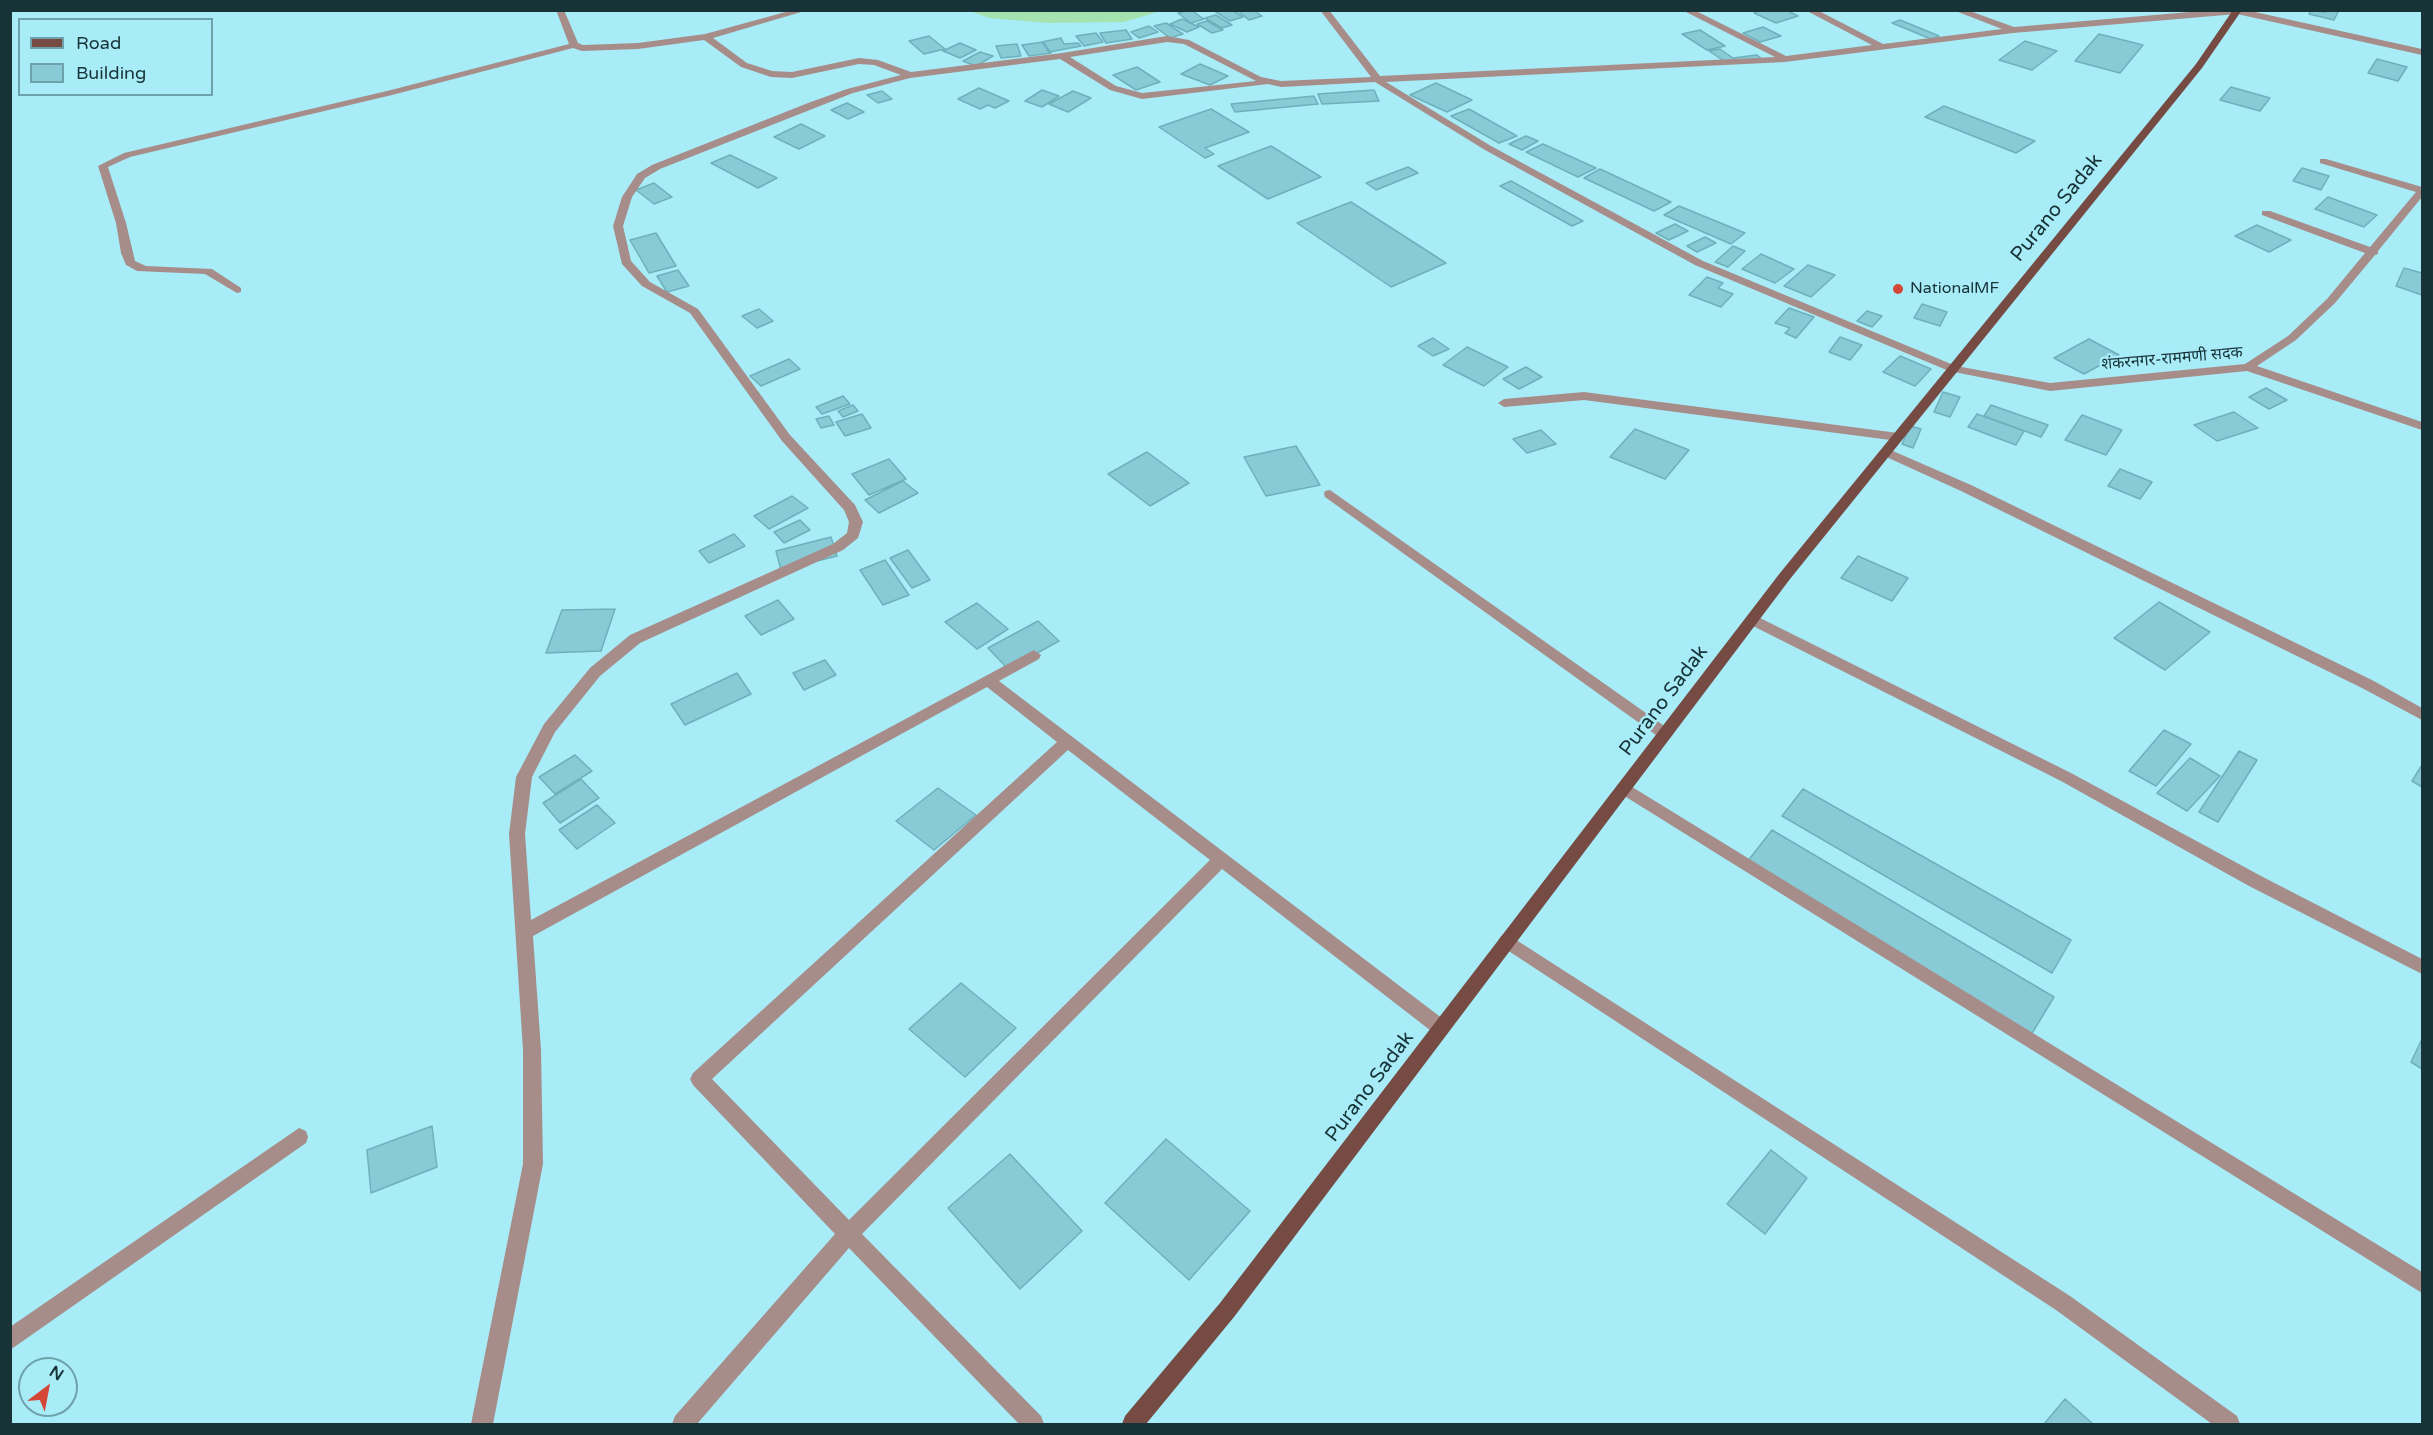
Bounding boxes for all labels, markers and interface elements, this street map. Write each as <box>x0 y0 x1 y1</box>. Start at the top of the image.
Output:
legend <box>18 18 213 96</box>
text: Road <box>76 32 121 54</box>
text: Building <box>76 62 146 84</box>
street label: Purano Sadak <box>2006 149 2108 267</box>
place label: NationalMF <box>1910 279 1999 299</box>
marker: NationalMF <box>1891 282 1905 296</box>
street label: शंकरनगर-राममणी सदक <box>2100 343 2244 375</box>
street label: Purano Sadak <box>1615 641 1713 761</box>
street label: Purano Sadak <box>1321 1027 1419 1147</box>
north arrow <box>18 1357 78 1417</box>
text: N <box>46 1362 67 1385</box>

